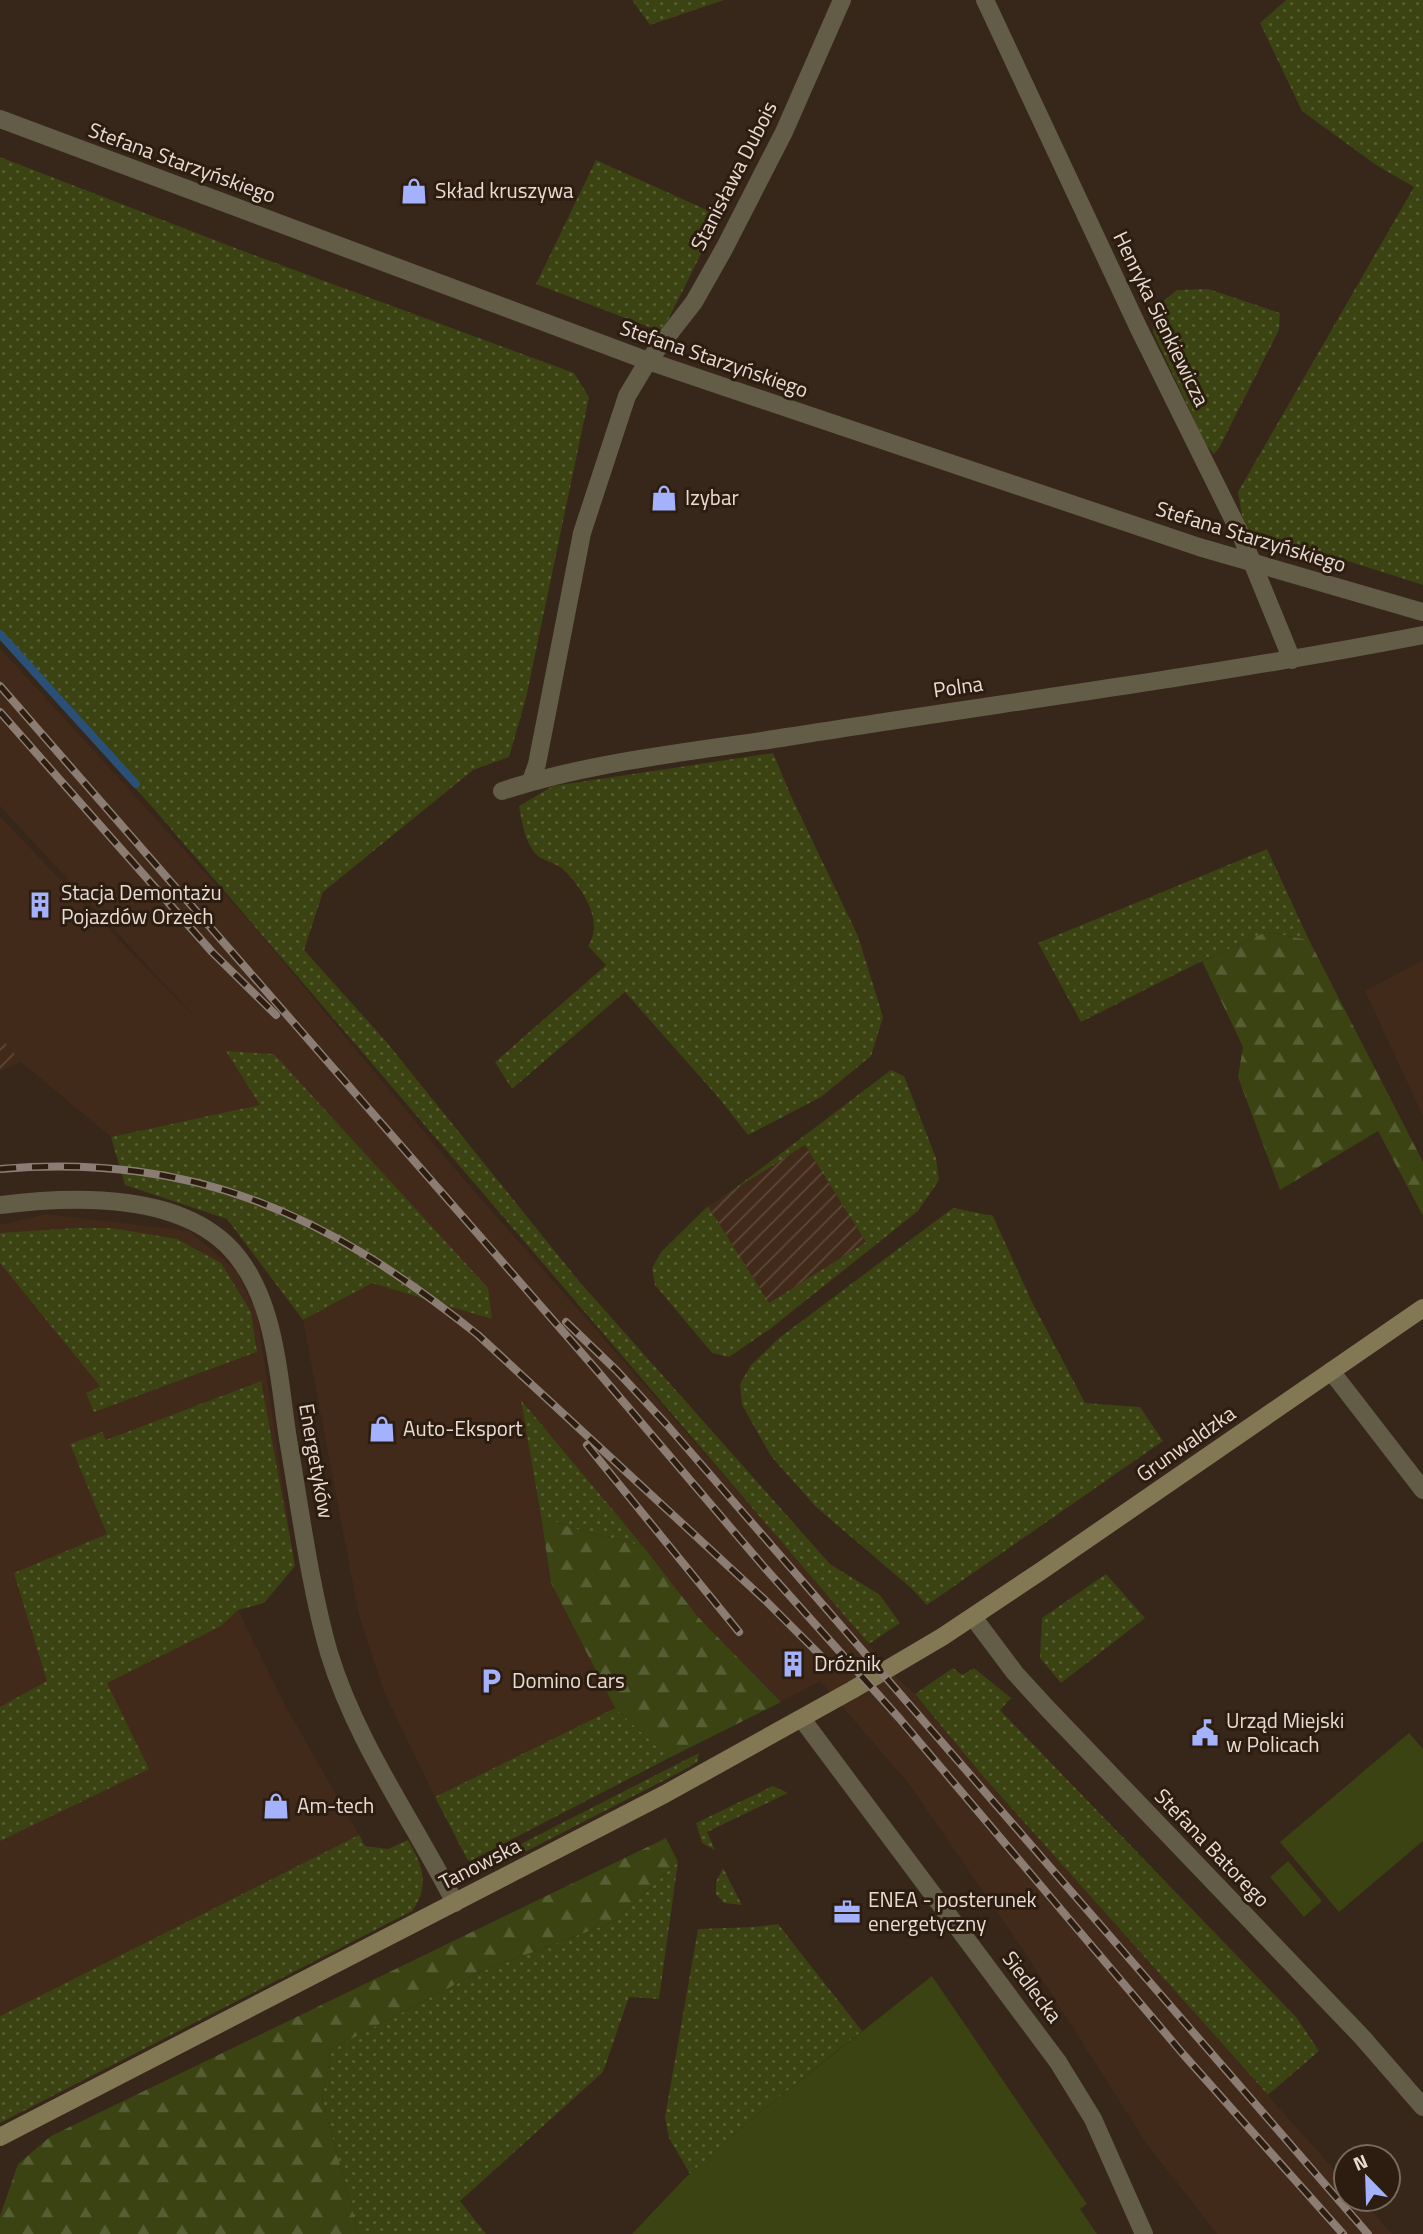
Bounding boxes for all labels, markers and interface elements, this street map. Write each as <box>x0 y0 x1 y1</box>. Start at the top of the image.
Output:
street label: Stanisława Dubois <box>682 95 785 256</box>
street label: Stefana Starzyńskiego <box>84 113 281 211</box>
place label: Skład kruszywa <box>435 174 574 206</box>
shop icon: Skład kruszywa <box>399 176 429 206</box>
street label: Henryka Sienkiewicza <box>1106 226 1218 412</box>
street label: Stefana Starzyńskiego <box>616 311 813 405</box>
place label: Izybar <box>685 481 739 513</box>
shop icon: Izybar <box>649 483 679 513</box>
street label: Stefana Starzyńskiego <box>1152 492 1350 580</box>
street label: Polna <box>931 667 985 705</box>
place label: Stacja Demontażu Pojazdów Orzech <box>61 876 222 932</box>
building icon: Stacja Demontażu Pojazdów Orzech <box>25 890 55 920</box>
street label: Grunwaldzka <box>1129 1397 1242 1489</box>
street label: Energetyków <box>291 1401 343 1521</box>
place label: Auto-Eksport <box>403 1412 523 1444</box>
shop icon: Auto-Eksport <box>367 1414 397 1444</box>
place label: Dróżnik <box>814 1647 881 1679</box>
building icon: Dróżnik <box>778 1649 808 1679</box>
place label: Domino Cars <box>512 1664 625 1696</box>
parking icon: Domino Cars <box>476 1666 506 1696</box>
place label: Urząd Miejski w Policach <box>1226 1704 1344 1760</box>
public building icon: Urząd Miejski w Policach <box>1190 1718 1220 1748</box>
street label: Stefana Batorego <box>1148 1781 1278 1914</box>
place label: Am-tech <box>297 1789 374 1821</box>
shop icon: Am-tech <box>261 1791 291 1821</box>
street label: Tanowska <box>433 1829 527 1897</box>
place label: ENEA - posterunek energetyczny <box>868 1883 1037 1939</box>
office icon: ENEA - posterunek energetyczny <box>832 1897 862 1927</box>
street label: Siedlecka <box>995 1944 1071 2029</box>
north arrow <box>1332 2143 1402 2213</box>
text: N <box>1348 2146 1372 2178</box>

